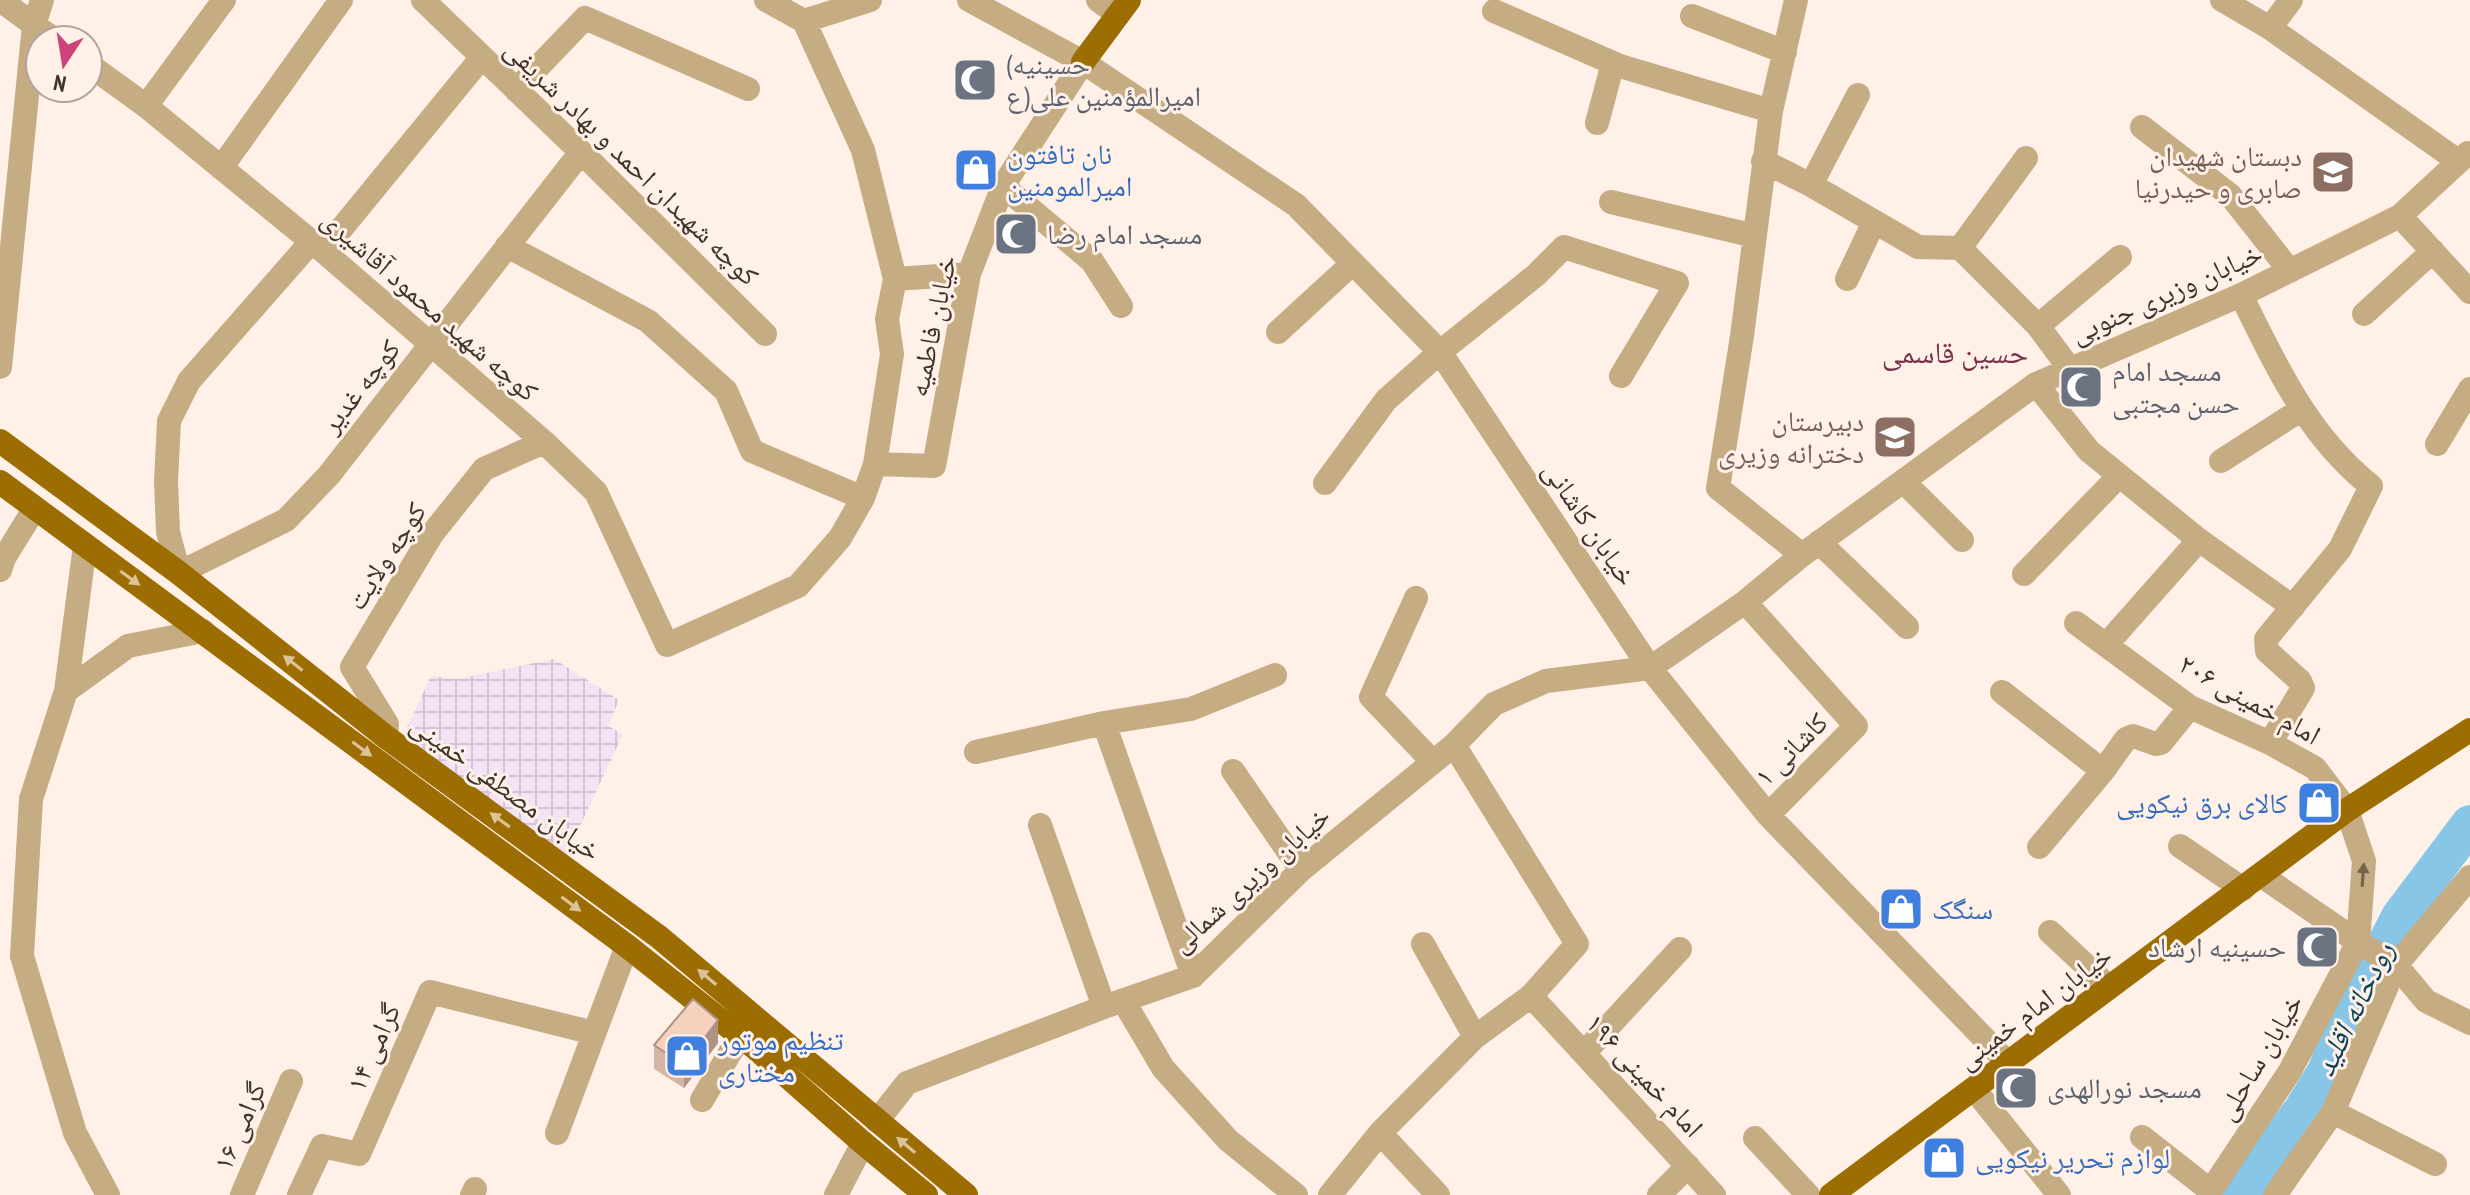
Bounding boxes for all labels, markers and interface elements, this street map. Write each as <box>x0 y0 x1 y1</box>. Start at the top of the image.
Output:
north arrow <box>24 24 104 104</box>
street label: کوچه شهیدان احمد و بهادر شریفی <box>497 30 768 293</box>
place label: (حسینیه امیرالمؤمنین علی(ع <box>1006 45 1201 114</box>
mosque icon: (حسینیه امیرالمؤمنین علی(ع <box>951 56 999 104</box>
text: N <box>51 69 69 98</box>
place label: نان تافتون امیرالمومنین <box>1007 135 1133 204</box>
place label: دبستان شهیدان صابری و حیدرنیا <box>2135 137 2302 206</box>
shop icon: نان تافتون امیرالمومنین <box>952 146 1000 194</box>
school or university icon: دبستان شهیدان صابری و حیدرنیا <box>2309 148 2357 196</box>
street label: کوچه شهید محمود آقاشیری <box>314 200 547 409</box>
mosque icon: مسجد امام رضا <box>992 210 1040 258</box>
place label: مسجد امام رضا <box>1047 215 1202 253</box>
street label: خیابان وزیری جنوبی <box>2064 234 2268 351</box>
street label: خیابان فاطمیه <box>898 252 965 400</box>
street label: کوچه غدیر <box>311 331 408 441</box>
district label: حسین قاسمی <box>1882 332 2028 371</box>
place label: مسجد امام حسن مجتبی <box>2112 352 2240 421</box>
mosque icon: مسجد امام حسن مجتبی <box>2057 363 2105 411</box>
place label: دبیرستان دخترانه وزیری <box>1718 402 1864 471</box>
school or university icon: دبیرستان دخترانه وزیری <box>1871 413 1919 461</box>
street label: خیابان کاشانی <box>1535 453 1646 592</box>
street label: کوچه ولایت <box>337 495 434 617</box>
one-way arrow <box>120 570 141 585</box>
street label: امام خمینی ۲۰۶ <box>2172 644 2328 754</box>
one-way arrow <box>283 655 303 672</box>
street label: کاشانی ۱ <box>1746 704 1836 793</box>
street label: خیابان مصطفی خمینی <box>404 705 609 868</box>
one-way arrow <box>352 741 372 757</box>
shop icon: کالای برق نیکویی <box>2295 779 2343 827</box>
place label: کالای برق نیکویی <box>2116 784 2288 821</box>
street label: خیابان وزیری شمالی <box>1162 797 1337 960</box>
one-way arrow <box>490 813 510 829</box>
one-way arrow <box>2357 862 2370 887</box>
shop icon: سنگک <box>1877 885 1925 933</box>
place label: سنگک <box>1932 890 1993 927</box>
one-way arrow <box>560 896 581 912</box>
mosque icon: حسینیه ارشاد <box>2293 923 2341 971</box>
place label: حسینیه ارشاد <box>2148 928 2286 965</box>
water label: رودخانه اقلید <box>2303 935 2402 1082</box>
street label: خیابان امام خمینی <box>1949 936 2119 1078</box>
one-way arrow <box>697 969 717 986</box>
street label: خیابان ساحلی <box>2206 987 2311 1127</box>
street label: گرامی ۱۴ <box>337 997 408 1097</box>
street label: امام خمینی ۱۹۶ <box>1578 1005 1712 1145</box>
place label: تنظیم موتور مختاری <box>717 1021 844 1090</box>
shop icon: تنظیم موتور مختاری <box>663 1032 711 1080</box>
mosque icon: مسجد نورالهدی <box>1992 1064 2040 1112</box>
place label: مسجد نورالهدی <box>2047 1069 2202 1106</box>
street label: گرامی ۱۶ <box>203 1076 274 1176</box>
shop icon: لوازم تحریر نیکویی <box>1920 1134 1968 1182</box>
one-way arrow <box>896 1137 916 1154</box>
place label: لوازم تحریر نیکویی <box>1975 1139 2170 1177</box>

